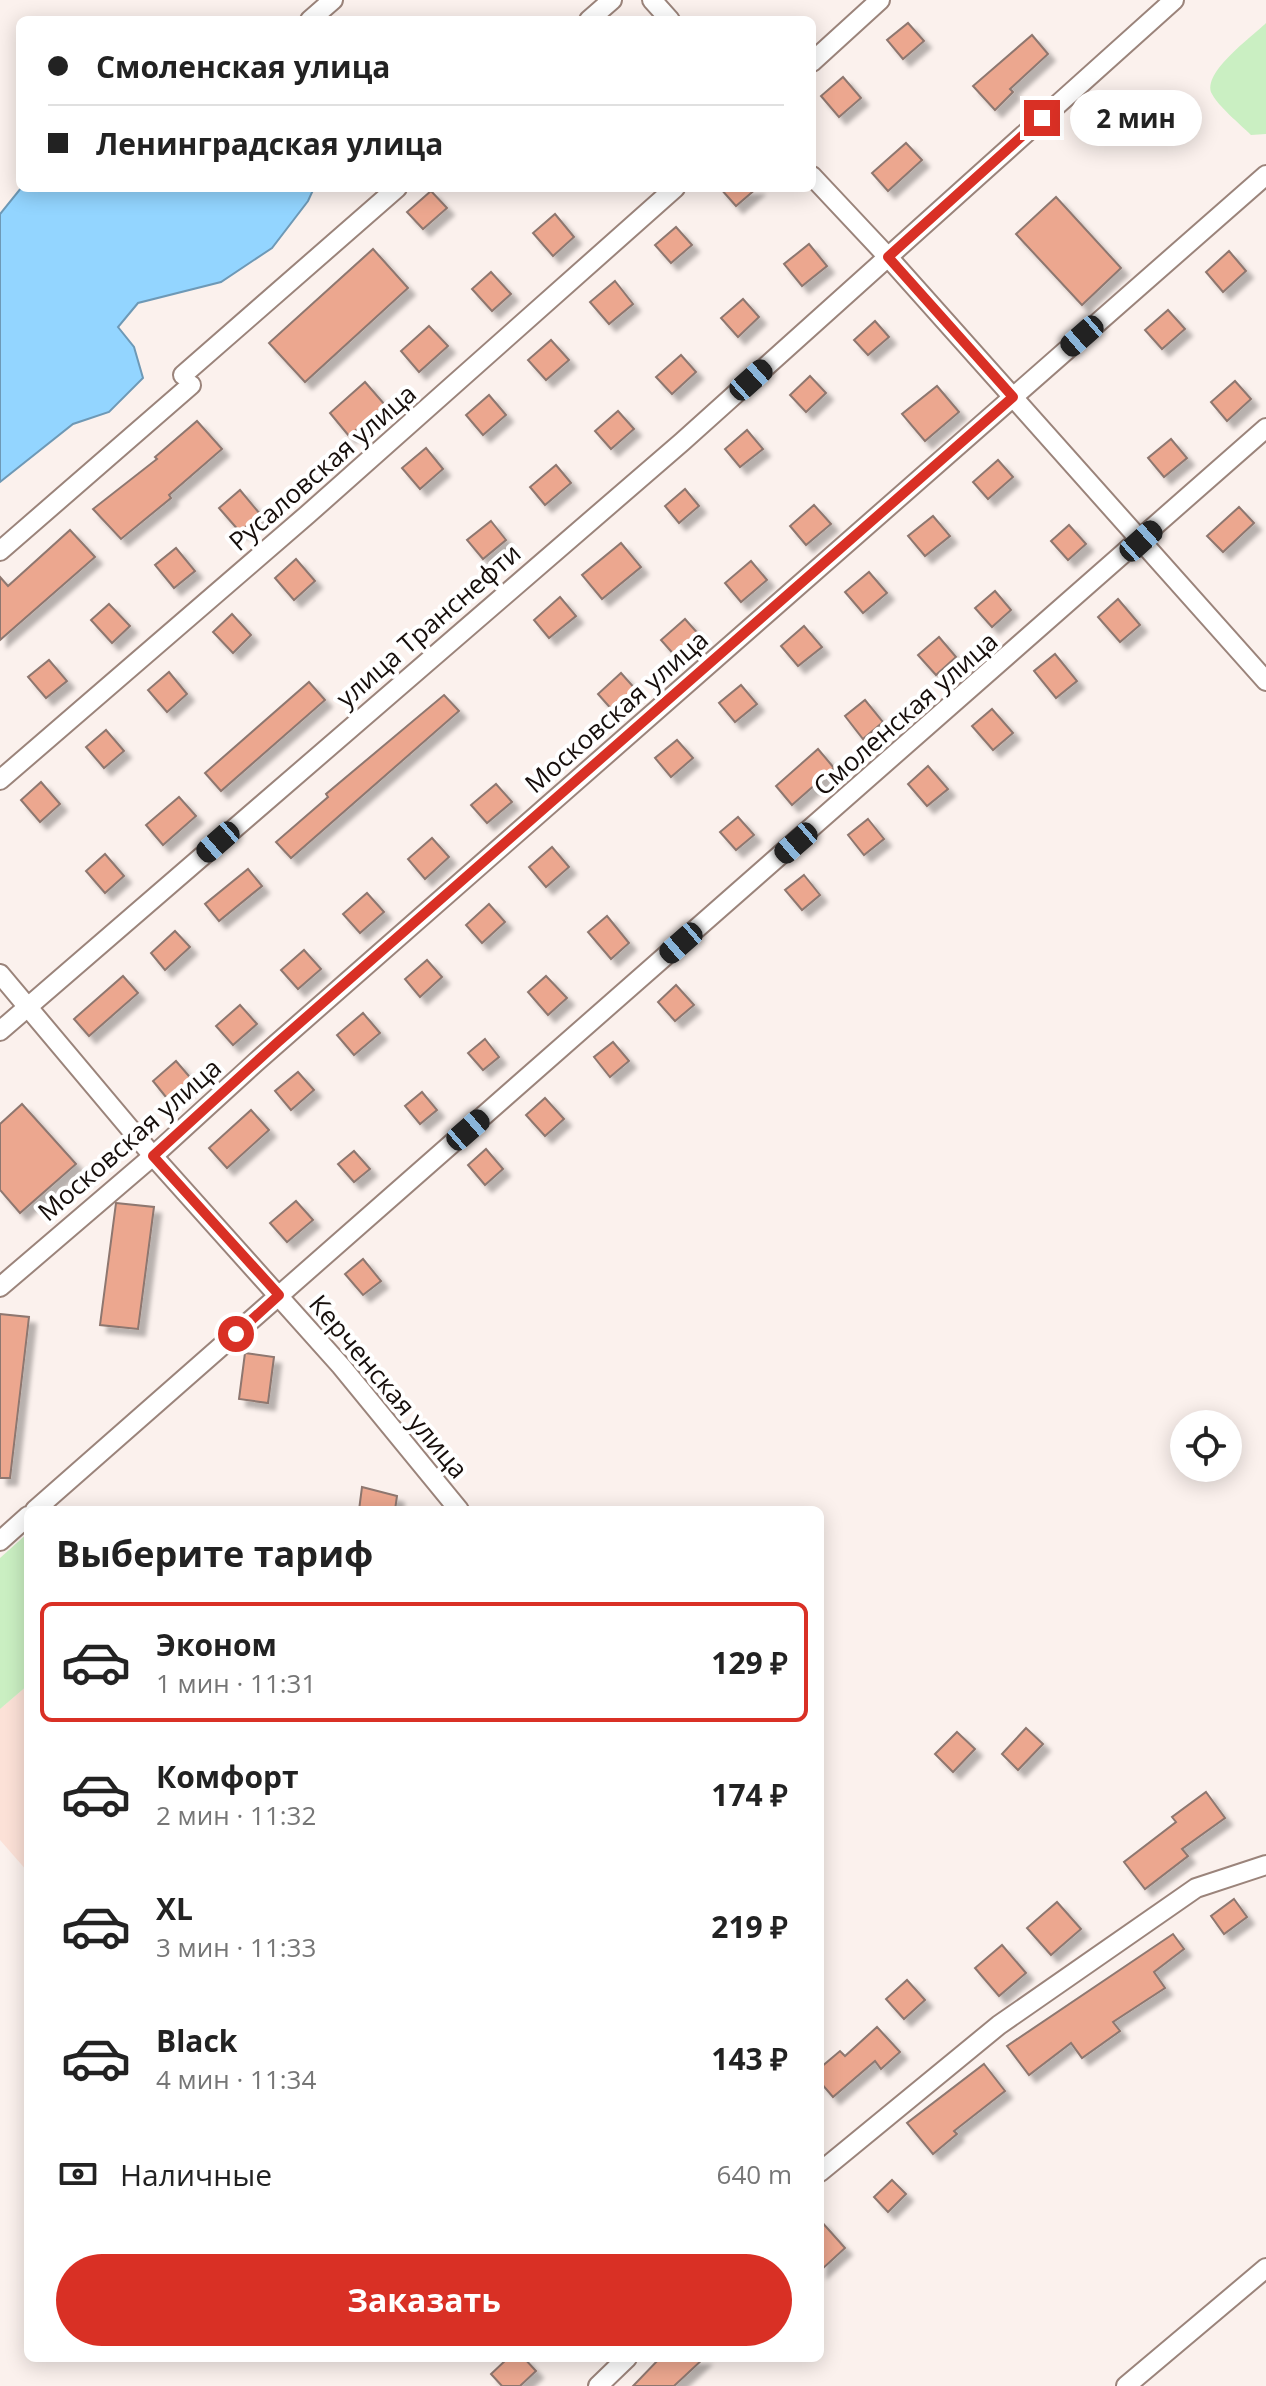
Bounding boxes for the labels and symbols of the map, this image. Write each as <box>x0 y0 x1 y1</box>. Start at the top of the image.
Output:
callout: 2 мин <box>1070 90 1202 146</box>
route end <box>1024 100 1060 136</box>
car <box>1056 311 1108 361</box>
car <box>725 355 777 405</box>
street label: Русаловская улица <box>221 375 423 559</box>
car <box>1115 516 1167 566</box>
street label: улица Транснефти <box>328 535 528 715</box>
street label: Московская улица <box>517 621 715 801</box>
street label: Смоленская улица <box>805 623 1005 803</box>
car <box>192 817 244 867</box>
car <box>770 818 822 868</box>
car <box>655 918 707 968</box>
street label: Московская улица <box>30 1049 228 1229</box>
car <box>442 1105 494 1155</box>
street label: Керченская улица <box>301 1286 477 1486</box>
route start <box>218 1316 254 1352</box>

